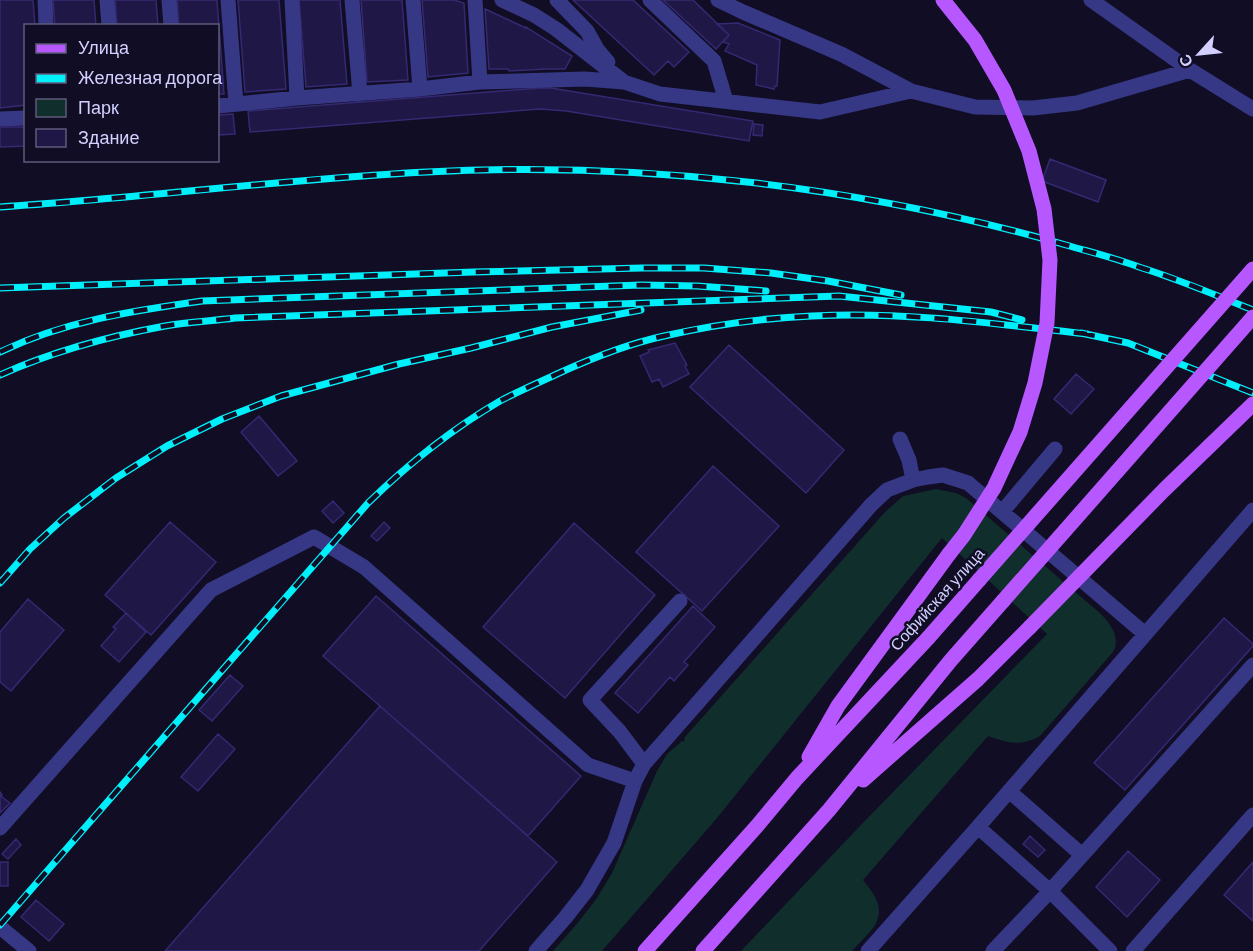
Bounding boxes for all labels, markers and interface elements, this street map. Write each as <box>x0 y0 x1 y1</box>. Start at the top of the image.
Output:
legend <box>24 24 219 162</box>
north arrow <box>1169 24 1229 84</box>
text: Улица <box>78 36 130 58</box>
text: С <box>1174 51 1196 71</box>
text: Железная дорога <box>78 66 223 88</box>
text: Парк <box>78 96 119 118</box>
text: Здание <box>78 126 139 148</box>
street label: Софийская улица <box>886 543 988 654</box>

